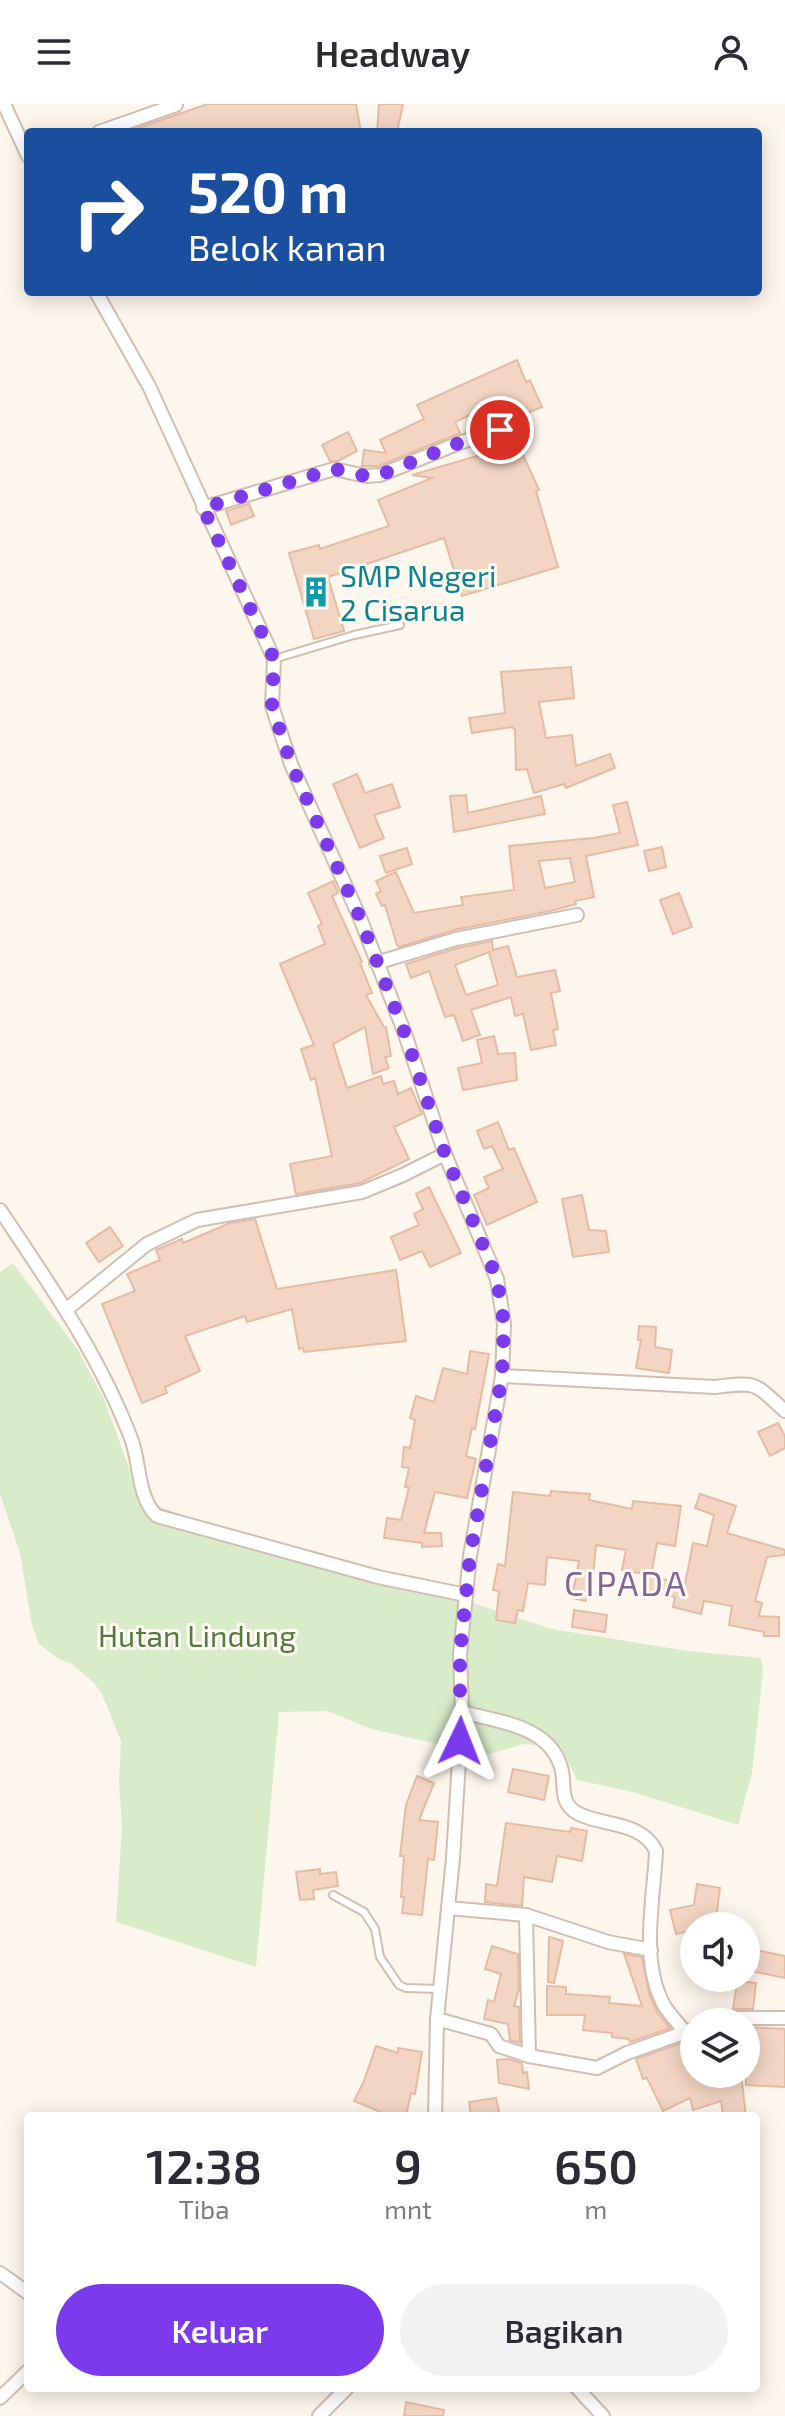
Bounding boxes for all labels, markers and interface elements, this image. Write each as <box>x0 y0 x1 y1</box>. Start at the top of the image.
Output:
icon: menu <box>32 30 76 74</box>
icon: person <box>709 30 753 74</box>
text: Headway <box>315 31 470 74</box>
text: 520 m <box>188 157 348 224</box>
icon: right <box>56 160 160 264</box>
text: Belok kanan <box>188 225 386 268</box>
pin <box>466 396 534 464</box>
icon: arrive <box>478 408 522 452</box>
place label: SMP Negeri 2 Cisarua <box>340 557 496 627</box>
building icon: SMP Negeri 2 Cisarua <box>299 575 333 609</box>
district label: CIPADA <box>564 1562 688 1603</box>
park label: Hutan Lindung <box>98 1617 296 1653</box>
position arrow <box>418 1699 502 1783</box>
map controls <box>680 1912 760 2088</box>
button: sound <box>680 1912 760 1992</box>
button: layers <box>680 2008 760 2088</box>
text: 12:38 <box>146 2136 262 2194</box>
text: 9 <box>394 2136 422 2194</box>
text: 650 <box>554 2136 638 2194</box>
text: Tiba <box>179 2193 229 2224</box>
text: mnt <box>384 2193 432 2224</box>
text: m <box>585 2193 607 2224</box>
button: Keluar <box>56 2284 384 2376</box>
button: Bagikan <box>400 2284 728 2376</box>

